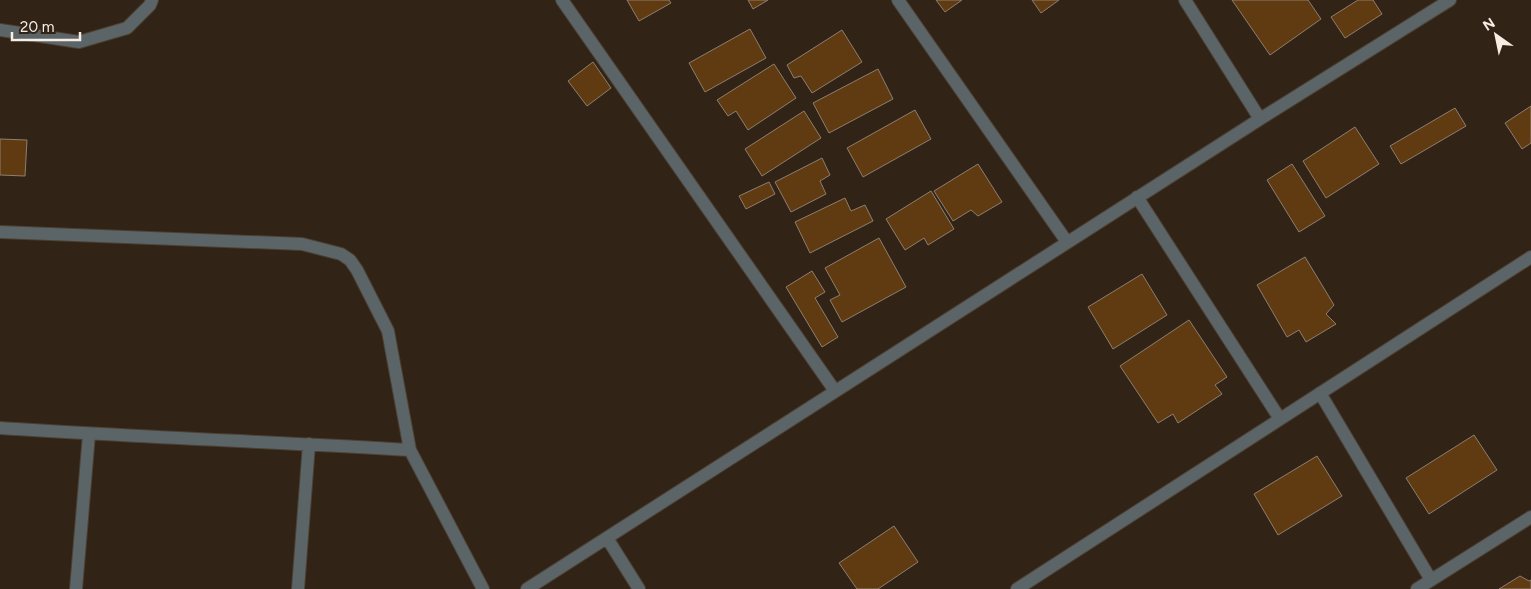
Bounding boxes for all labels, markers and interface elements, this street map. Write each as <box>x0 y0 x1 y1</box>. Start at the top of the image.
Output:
scale bar <box>12 10 80 42</box>
north arrow <box>1471 10 1521 60</box>
text: N <box>1480 14 1498 35</box>
text: 20 m <box>20 18 54 36</box>

